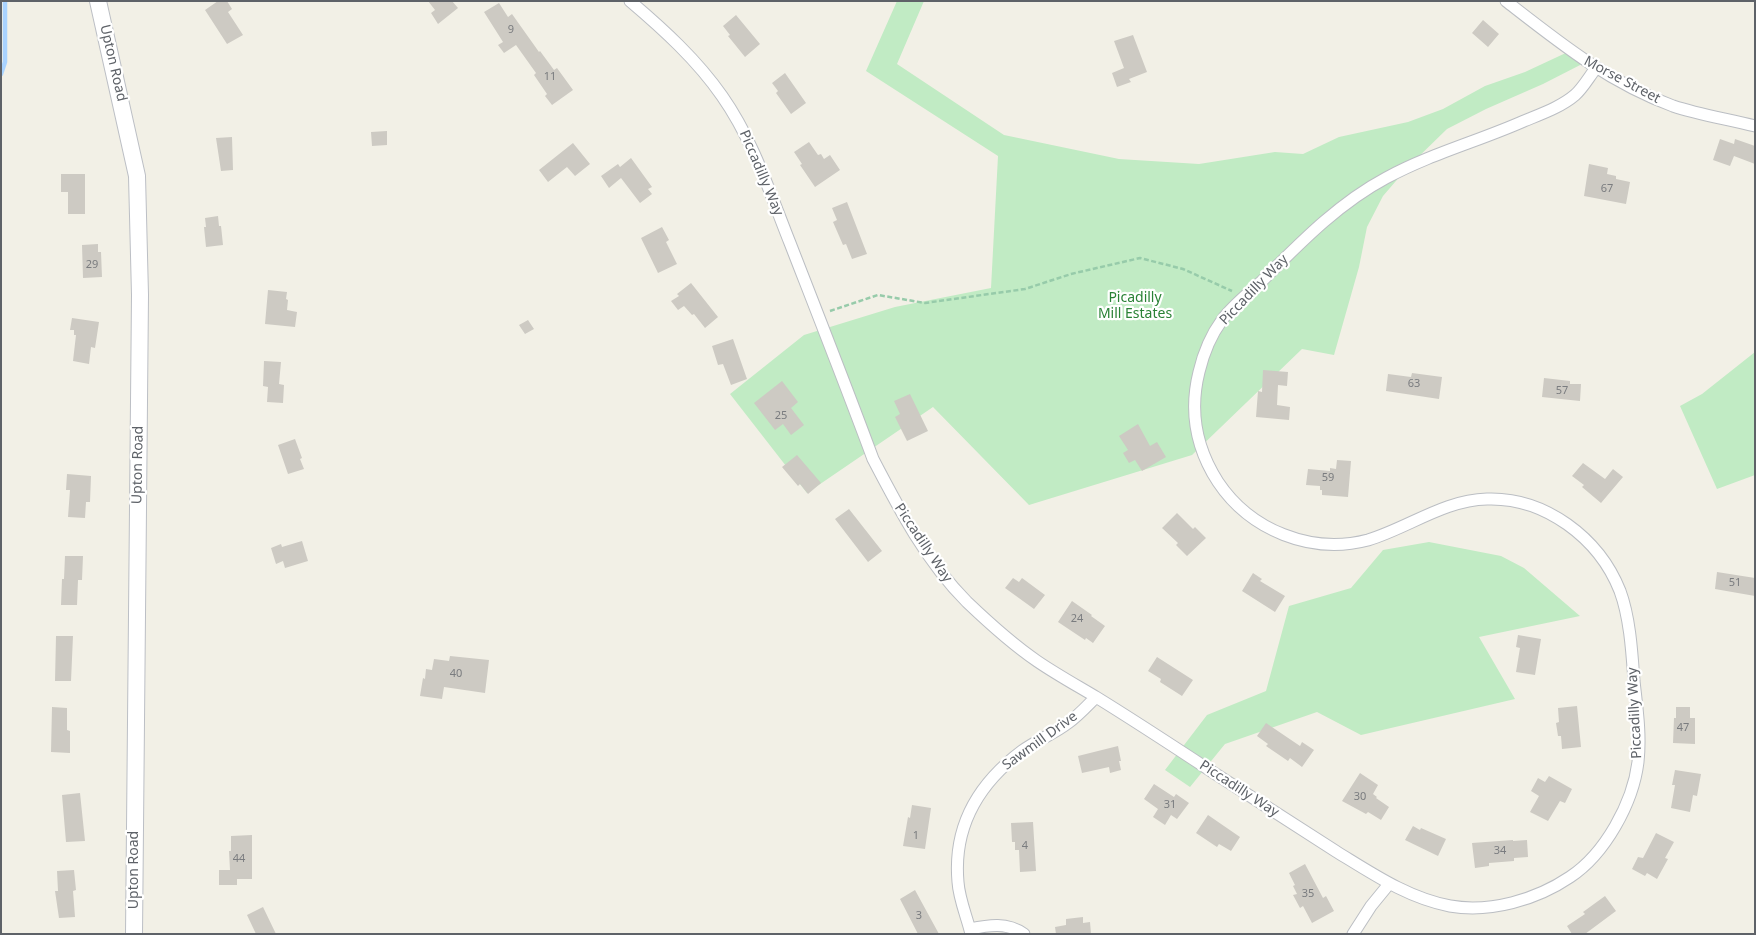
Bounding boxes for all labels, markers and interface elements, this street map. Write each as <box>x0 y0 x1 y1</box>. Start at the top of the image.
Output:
street label: Upton Road <box>96 23 130 103</box>
house number: 9 <box>508 23 514 37</box>
street label: Morse Street <box>1581 53 1663 107</box>
house number: 11 <box>544 70 556 84</box>
street label: Piccadilly Way <box>735 128 787 218</box>
house number: 67 <box>1601 182 1613 196</box>
street label: Piccadilly Way <box>1216 251 1292 329</box>
house number: 29 <box>86 258 98 272</box>
park label: Picadilly Mill Estates <box>1098 290 1172 322</box>
house number: 63 <box>1408 377 1420 391</box>
house number: 57 <box>1556 384 1568 398</box>
house number: 25 <box>775 409 787 423</box>
street label: Upton Road <box>129 426 147 504</box>
house number: 59 <box>1322 471 1334 485</box>
street label: Piccadilly Way <box>890 500 956 586</box>
house number: 51 <box>1729 576 1741 590</box>
house number: 24 <box>1071 612 1083 626</box>
house number: 40 <box>450 667 462 681</box>
street label: Piccadilly Way <box>1624 667 1646 759</box>
street label: Sawmill Drive <box>999 708 1081 774</box>
house number: 47 <box>1677 721 1689 735</box>
street label: Piccadilly Way <box>1196 757 1282 821</box>
house number: 30 <box>1354 790 1366 804</box>
house number: 31 <box>1164 798 1176 812</box>
house number: 1 <box>913 829 919 843</box>
street label: Upton Road <box>126 831 142 909</box>
house number: 4 <box>1022 839 1028 853</box>
house number: 34 <box>1494 844 1506 858</box>
house number: 44 <box>233 852 245 866</box>
house number: 35 <box>1302 887 1314 901</box>
house number: 3 <box>916 909 922 923</box>

